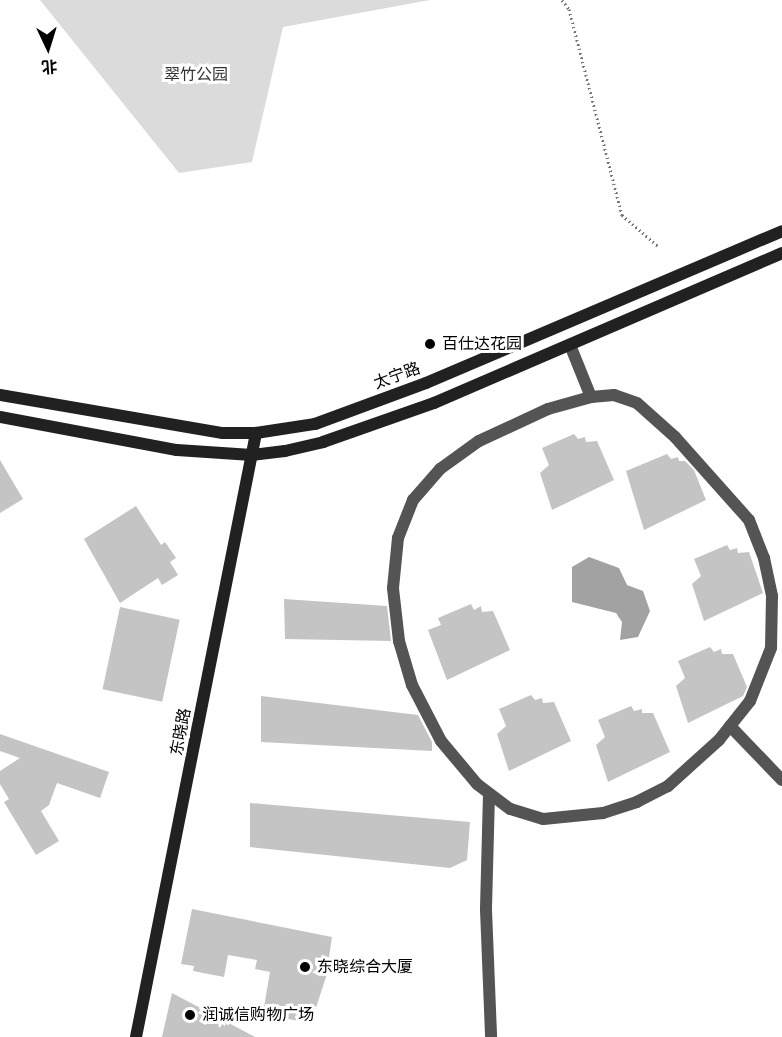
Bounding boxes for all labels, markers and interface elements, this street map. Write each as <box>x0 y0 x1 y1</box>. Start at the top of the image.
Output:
north arrow <box>18 18 78 78</box>
text: 北 <box>41 57 58 74</box>
park label: 翠竹公园 <box>164 65 228 85</box>
place label: 百仕达花园 <box>442 334 522 354</box>
marker: 百仕达花园 <box>423 337 437 351</box>
street label: 太宁路 <box>371 359 423 393</box>
street label: 东晓路 <box>167 707 195 757</box>
place label: 东晓综合大厦 <box>317 957 413 977</box>
marker: 东晓综合大厦 <box>298 960 312 974</box>
place label: 润诚信购物广场 <box>202 1005 314 1025</box>
marker: 润诚信购物广场 <box>183 1008 197 1022</box>

